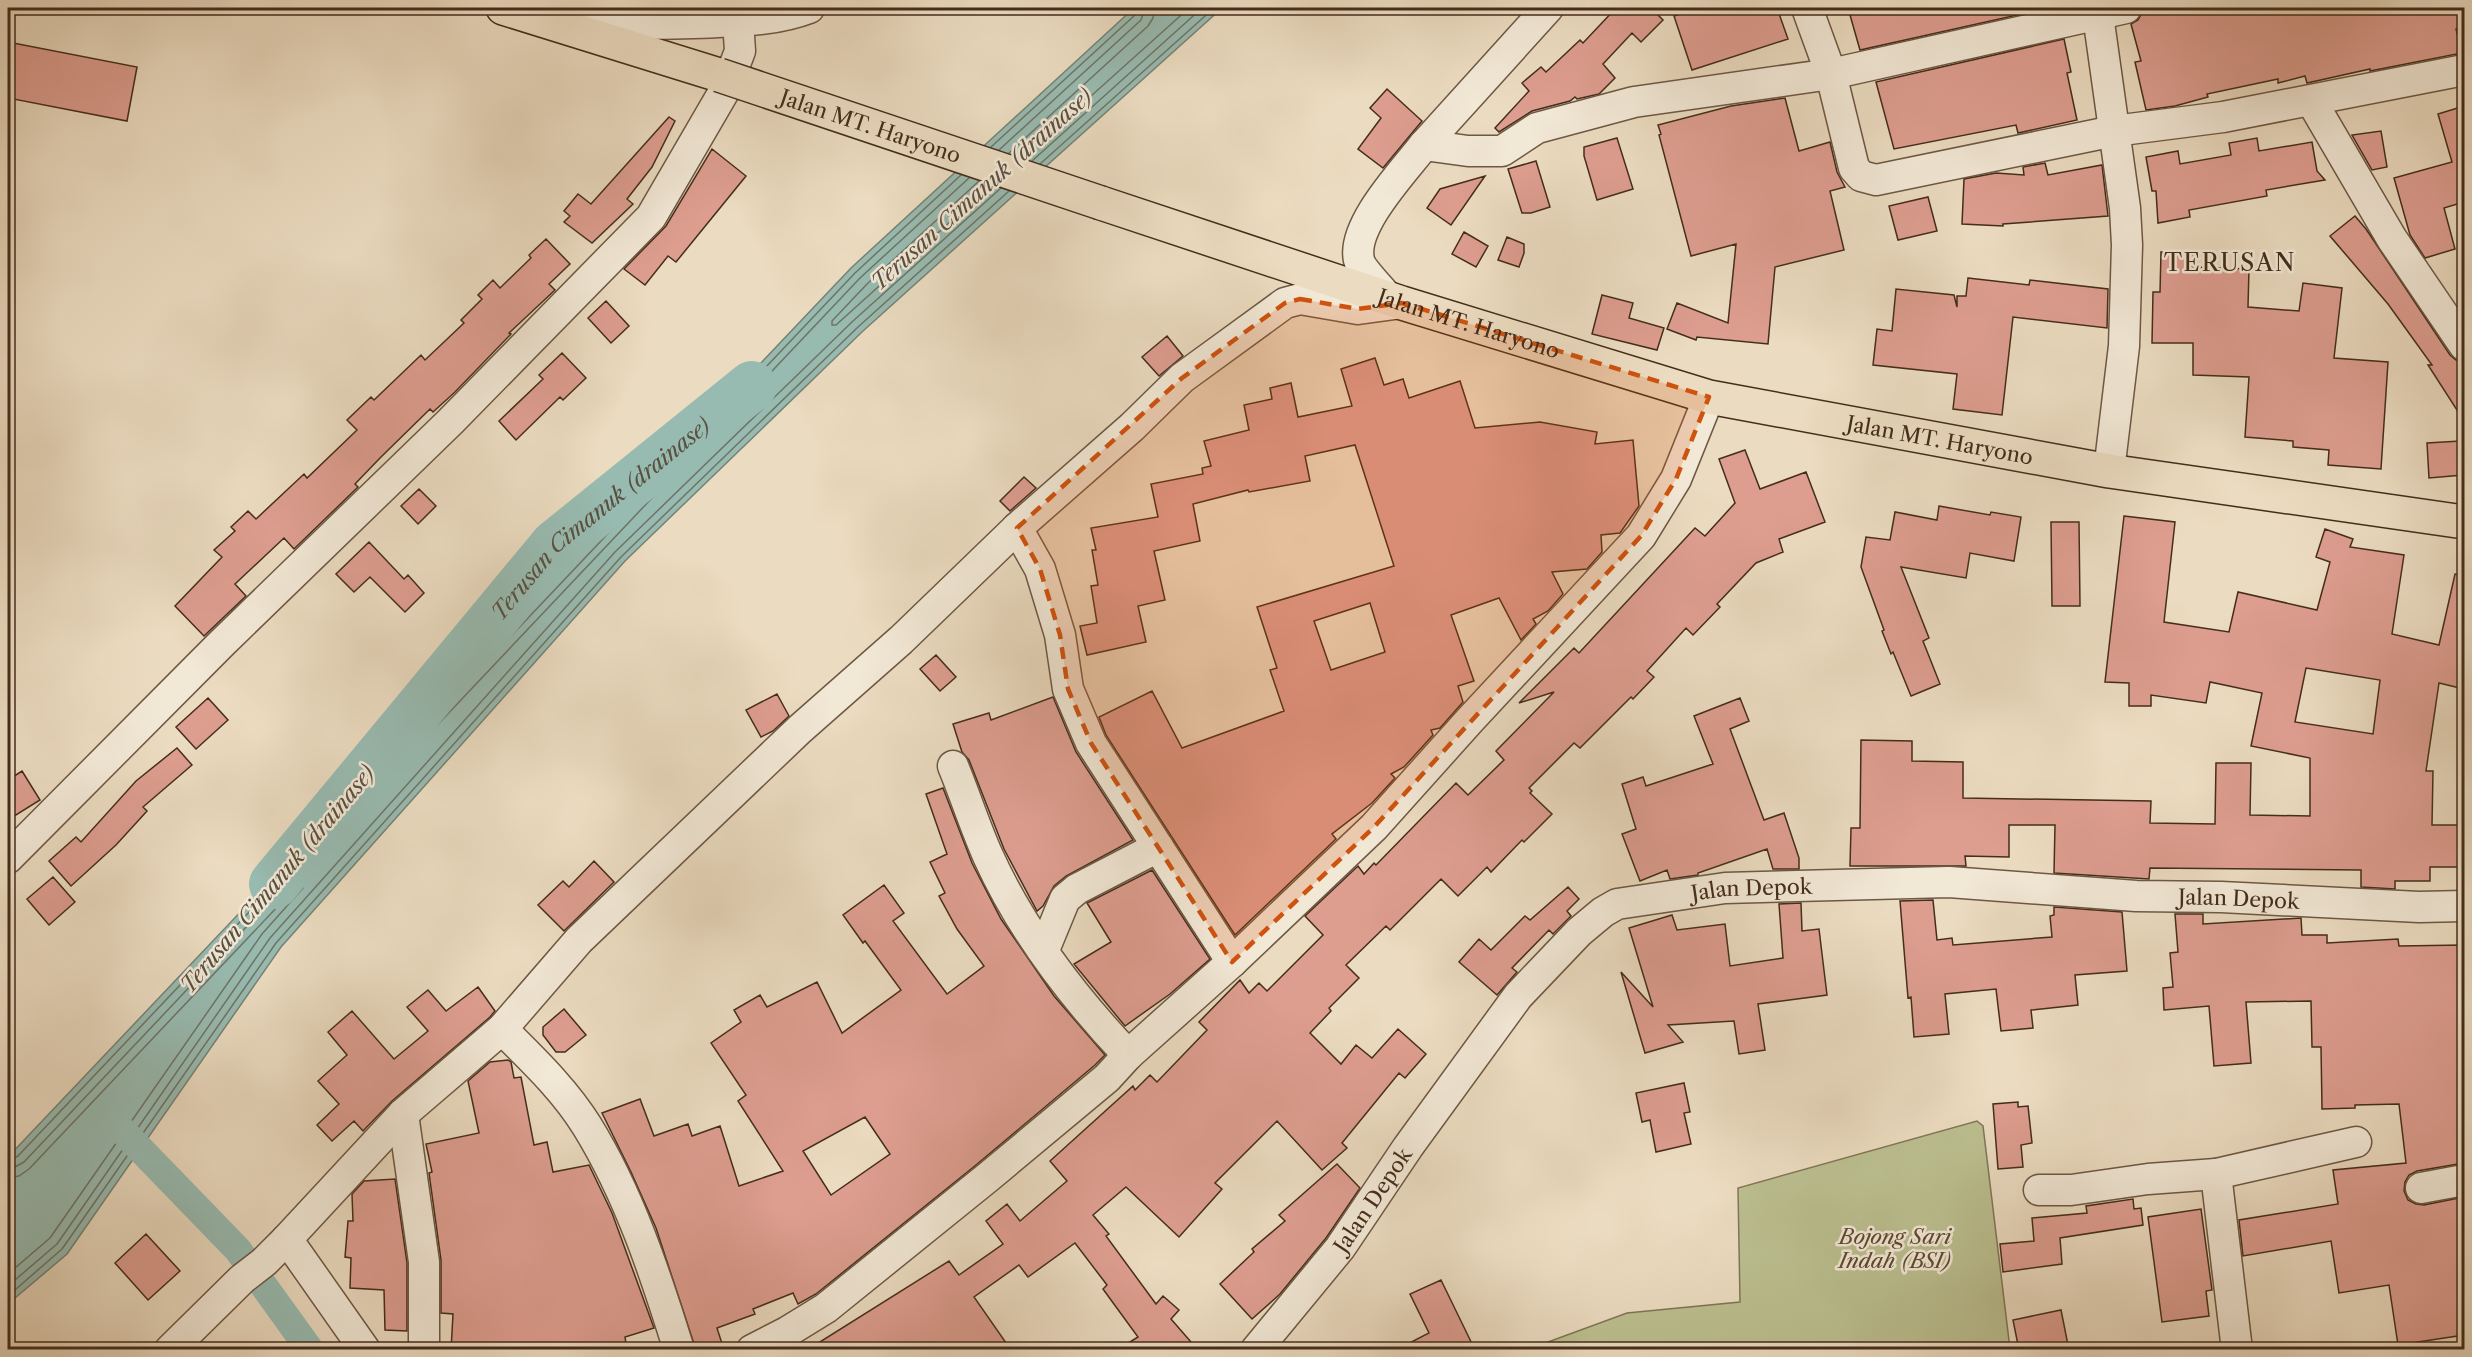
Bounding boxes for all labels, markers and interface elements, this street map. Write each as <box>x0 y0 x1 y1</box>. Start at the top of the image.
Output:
water label: Terusan Cimanuk (drainase) <box>866 82 1098 296</box>
street label: Jalan MT. Haryono <box>774 83 964 168</box>
district label: TERUSAN <box>2164 248 2296 277</box>
street label: Jalan MT. Haryono <box>1372 282 1563 363</box>
street label: Jalan MT. Haryono <box>1842 410 2035 469</box>
water label: Terusan Cimanuk (drainase) <box>485 411 716 625</box>
water label: Terusan Cimanuk (drainase) <box>175 760 381 998</box>
street label: Jalan Depok <box>1686 873 1813 906</box>
street label: Jalan Depok <box>2175 884 2301 913</box>
street label: Jalan Depok <box>1326 1142 1417 1260</box>
park label: Bojong Sari Indah (BSI) <box>1837 1224 1952 1273</box>

